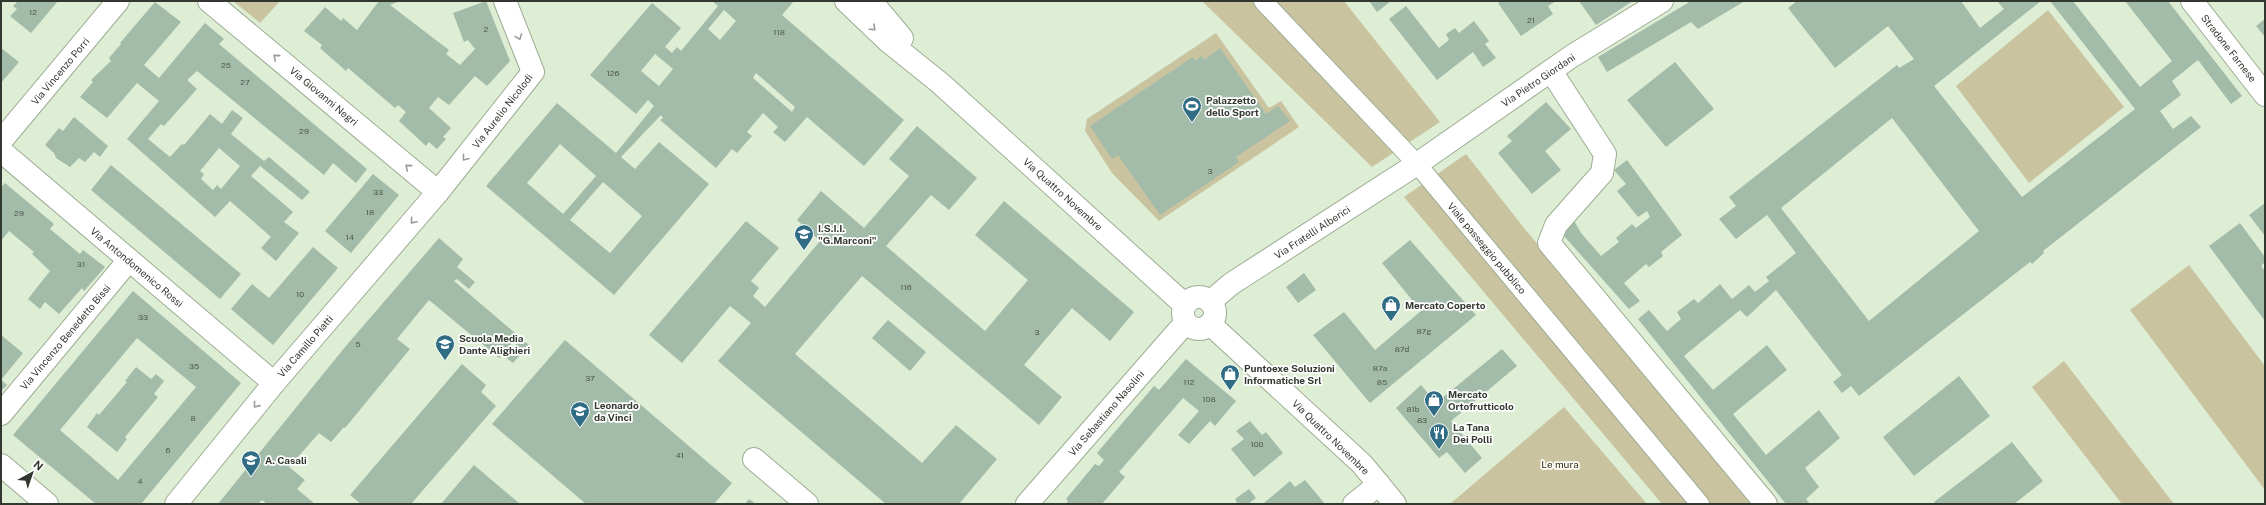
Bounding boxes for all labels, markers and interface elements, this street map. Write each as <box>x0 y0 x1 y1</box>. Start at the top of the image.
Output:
house number: 12 <box>29 7 37 17</box>
street label: Stradone Farnese <box>2199 12 2259 84</box>
house number: 21 <box>1527 15 1535 25</box>
house number: 2 <box>484 24 489 34</box>
one-way arrow <box>869 24 876 31</box>
house number: 118 <box>773 27 785 37</box>
one-way arrow <box>515 33 523 40</box>
street label: Via Vincenzo Porri <box>28 35 92 107</box>
street label: Via Pietro Giordani <box>1499 51 1577 109</box>
one-way arrow <box>273 54 281 61</box>
house number: 25 <box>221 60 231 70</box>
street label: Via Giovanni Negri <box>288 64 360 128</box>
house number: 126 <box>606 68 620 78</box>
street label: Via Aurelio Nicolodi <box>469 71 535 151</box>
house number: 27 <box>240 77 250 87</box>
place label: Palazzetto dello Sport <box>1206 94 1259 118</box>
sports icon: Palazzetto dello Sport <box>1181 95 1203 123</box>
house number: 29 <box>299 126 309 136</box>
one-way arrow <box>463 153 470 160</box>
street label: Via Quattro Novembre <box>1021 155 1105 233</box>
one-way arrow <box>406 164 413 171</box>
house number: 3 <box>1207 166 1213 176</box>
house number: 33 <box>373 187 383 197</box>
street label: Viale passeggio pubblico <box>1445 200 1529 296</box>
street label: Via Fratelli Alberici <box>1272 203 1352 261</box>
house number: 18 <box>366 207 374 217</box>
house number: 29 <box>14 208 24 218</box>
one-way arrow <box>410 216 418 224</box>
place label: I.S.I.I. "G.Marconi" <box>818 222 877 246</box>
school or university icon: I.S.I.I. "G.Marconi" <box>793 223 815 251</box>
street label: Via Antondomenico Rossi <box>88 225 186 309</box>
house number: 14 <box>346 232 354 242</box>
house number: 31 <box>77 259 85 269</box>
street label: Via Vincenzo Benedetto Bissi <box>17 282 113 392</box>
house number: 116 <box>900 282 912 292</box>
house number: 10 <box>296 289 304 299</box>
shop icon: Mercato Coperto <box>1380 294 1402 322</box>
place label: Mercato Coperto <box>1405 299 1486 311</box>
house number: 33 <box>138 312 148 322</box>
street label: Via Camillo Piatti <box>275 313 335 379</box>
house number: 87g <box>1417 326 1431 336</box>
house number: 3 <box>1034 327 1040 337</box>
place label: Scuola Media Dante Alighieri <box>459 332 531 356</box>
school or university icon: Scuola Media Dante Alighieri <box>434 333 456 361</box>
house number: 5 <box>355 339 361 349</box>
house number: 87d <box>1395 344 1410 354</box>
house number: 35 <box>189 361 199 371</box>
place label: Puntoexe Soluzioni Informatiche Srl <box>1244 362 1335 386</box>
shop icon: Puntoexe Soluzioni Informatiche Srl <box>1219 363 1241 391</box>
house number: 87a <box>1373 363 1387 373</box>
street label: Via Sebastiano Nasolini <box>1066 368 1146 458</box>
house number: 37 <box>585 373 595 383</box>
house number: 112 <box>1183 377 1195 387</box>
house number: 85 <box>1377 377 1387 387</box>
place label: Mercato Ortofrutticolo <box>1448 388 1514 412</box>
shop icon: Mercato Ortofrutticolo <box>1423 389 1445 417</box>
house number: 108 <box>1202 394 1216 404</box>
street label: Via Quattro Novembre <box>1290 397 1372 477</box>
place label: Leonardo da Vinci <box>594 399 639 423</box>
school or university icon: Leonardo da Vinci <box>569 400 591 428</box>
one-way arrow <box>253 401 260 408</box>
house number: 81b <box>1406 404 1420 414</box>
house number: 8 <box>190 413 196 423</box>
house number: 83 <box>1417 415 1427 425</box>
place label: La Tana Dei Polli <box>1453 421 1492 445</box>
restaurant icon: La Tana Dei Polli <box>1428 422 1450 450</box>
house number: 100 <box>1251 439 1264 449</box>
house number: 6 <box>166 445 171 455</box>
school or university icon: A. Casali <box>240 449 262 477</box>
house number: 41 <box>676 450 684 460</box>
north arrow <box>12 453 52 493</box>
place label: A. Casali <box>265 454 307 466</box>
text: N <box>31 458 46 473</box>
park label: Le mura <box>1541 458 1579 470</box>
house number: 4 <box>137 476 143 486</box>

